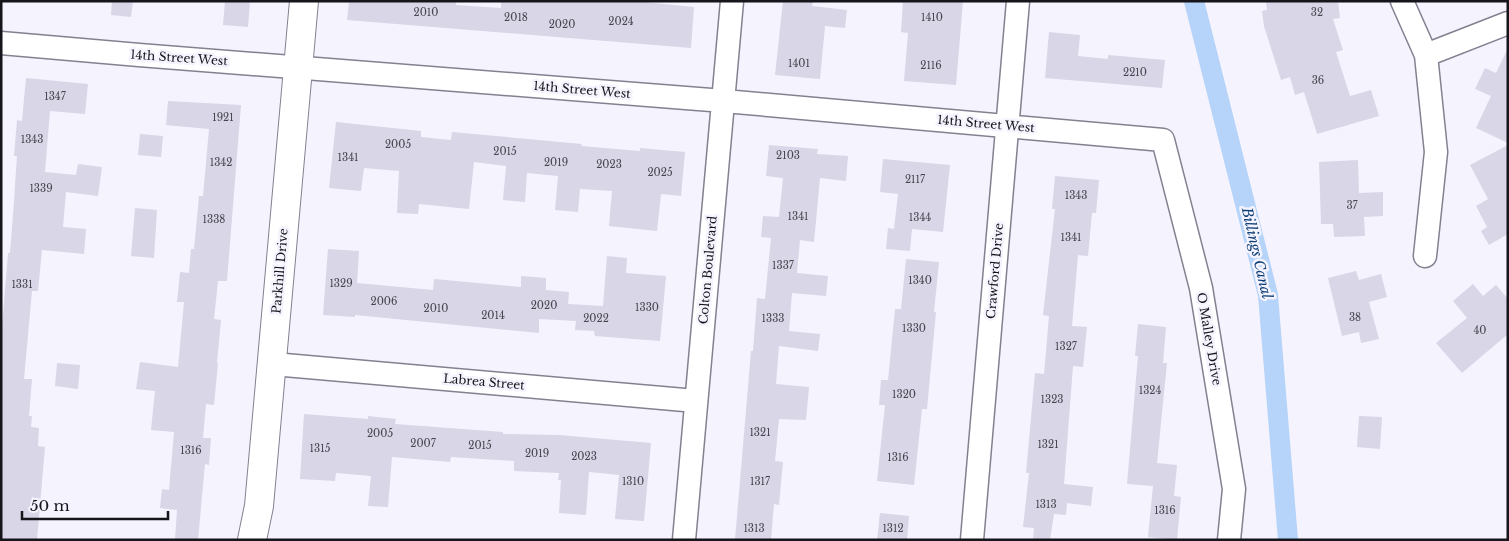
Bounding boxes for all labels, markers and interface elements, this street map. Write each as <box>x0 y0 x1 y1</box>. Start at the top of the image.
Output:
house number: 2010 <box>414 6 438 19</box>
house number: 32 <box>1311 6 1323 19</box>
house number: 2018 <box>504 11 528 24</box>
house number: 1410 <box>921 11 943 24</box>
house number: 2024 <box>608 15 634 28</box>
house number: 2020 <box>549 18 575 31</box>
street label: 14th Street West <box>130 47 229 68</box>
house number: 1401 <box>788 57 810 70</box>
house number: 2116 <box>920 59 942 72</box>
house number: 2210 <box>1123 66 1147 79</box>
house number: 36 <box>1312 74 1324 87</box>
street label: 14th Street West <box>533 78 632 101</box>
house number: 1347 <box>44 90 67 103</box>
house number: 1921 <box>212 111 234 124</box>
street label: 14th Street West <box>937 112 1036 135</box>
house number: 1343 <box>21 133 43 146</box>
house number: 2005 <box>385 138 411 151</box>
house number: 2015 <box>493 145 517 158</box>
house number: 2103 <box>776 149 800 162</box>
house number: 1341 <box>338 151 358 164</box>
house number: 1342 <box>210 156 232 169</box>
house number: 2019 <box>544 156 568 169</box>
house number: 2023 <box>596 158 622 171</box>
house number: 2025 <box>647 166 673 179</box>
house number: 2117 <box>905 173 926 186</box>
house number: 1339 <box>29 182 53 195</box>
house number: 1343 <box>1065 189 1087 202</box>
house number: 37 <box>1346 199 1359 212</box>
water label: Billings Canal <box>1238 205 1276 301</box>
house number: 1341 <box>788 210 808 223</box>
house number: 1344 <box>909 211 931 224</box>
house number: 1338 <box>203 213 225 226</box>
street label: Colton Boulevard <box>695 215 720 325</box>
street label: Crawford Drive <box>983 222 1006 319</box>
street label: Parkhill Drive <box>268 227 291 314</box>
house number: 1341 <box>1061 231 1081 244</box>
house number: 1337 <box>772 259 795 272</box>
house number: 1340 <box>908 274 932 287</box>
house number: 1329 <box>329 277 353 290</box>
house number: 1331 <box>11 278 33 291</box>
street label: O Malley Drive <box>1194 291 1225 387</box>
house number: 2006 <box>371 295 397 308</box>
house number: 2020 <box>531 299 557 312</box>
house number: 1330 <box>635 301 659 314</box>
house number: 2010 <box>424 302 448 315</box>
house number: 2014 <box>481 309 505 322</box>
house number: 38 <box>1349 311 1361 324</box>
house number: 2022 <box>583 312 609 325</box>
house number: 1333 <box>762 312 784 325</box>
house number: 1330 <box>902 322 926 335</box>
house number: 40 <box>1474 324 1487 337</box>
house number: 1327 <box>1055 340 1078 353</box>
street label: Labrea Street <box>443 370 526 393</box>
house number: 1324 <box>1139 384 1161 397</box>
house number: 1320 <box>892 388 916 401</box>
house number: 1323 <box>1041 393 1063 406</box>
house number: 1321 <box>749 426 771 439</box>
house number: 2005 <box>367 427 393 440</box>
house number: 2007 <box>410 437 437 450</box>
house number: 1321 <box>1037 438 1059 451</box>
house number: 2015 <box>468 439 492 452</box>
house number: 1315 <box>310 442 331 455</box>
house number: 1316 <box>180 444 202 457</box>
house number: 2019 <box>525 447 549 460</box>
house number: 2023 <box>571 450 597 463</box>
house number: 1316 <box>887 451 909 464</box>
house number: 1310 <box>622 475 644 488</box>
house number: 1317 <box>750 475 771 488</box>
scale bar <box>22 488 169 520</box>
text: 50 m <box>30 496 70 515</box>
house number: 1313 <box>1035 498 1057 511</box>
house number: 1316 <box>1154 504 1176 517</box>
house number: 1313 <box>743 522 765 535</box>
house number: 1312 <box>882 522 904 535</box>

